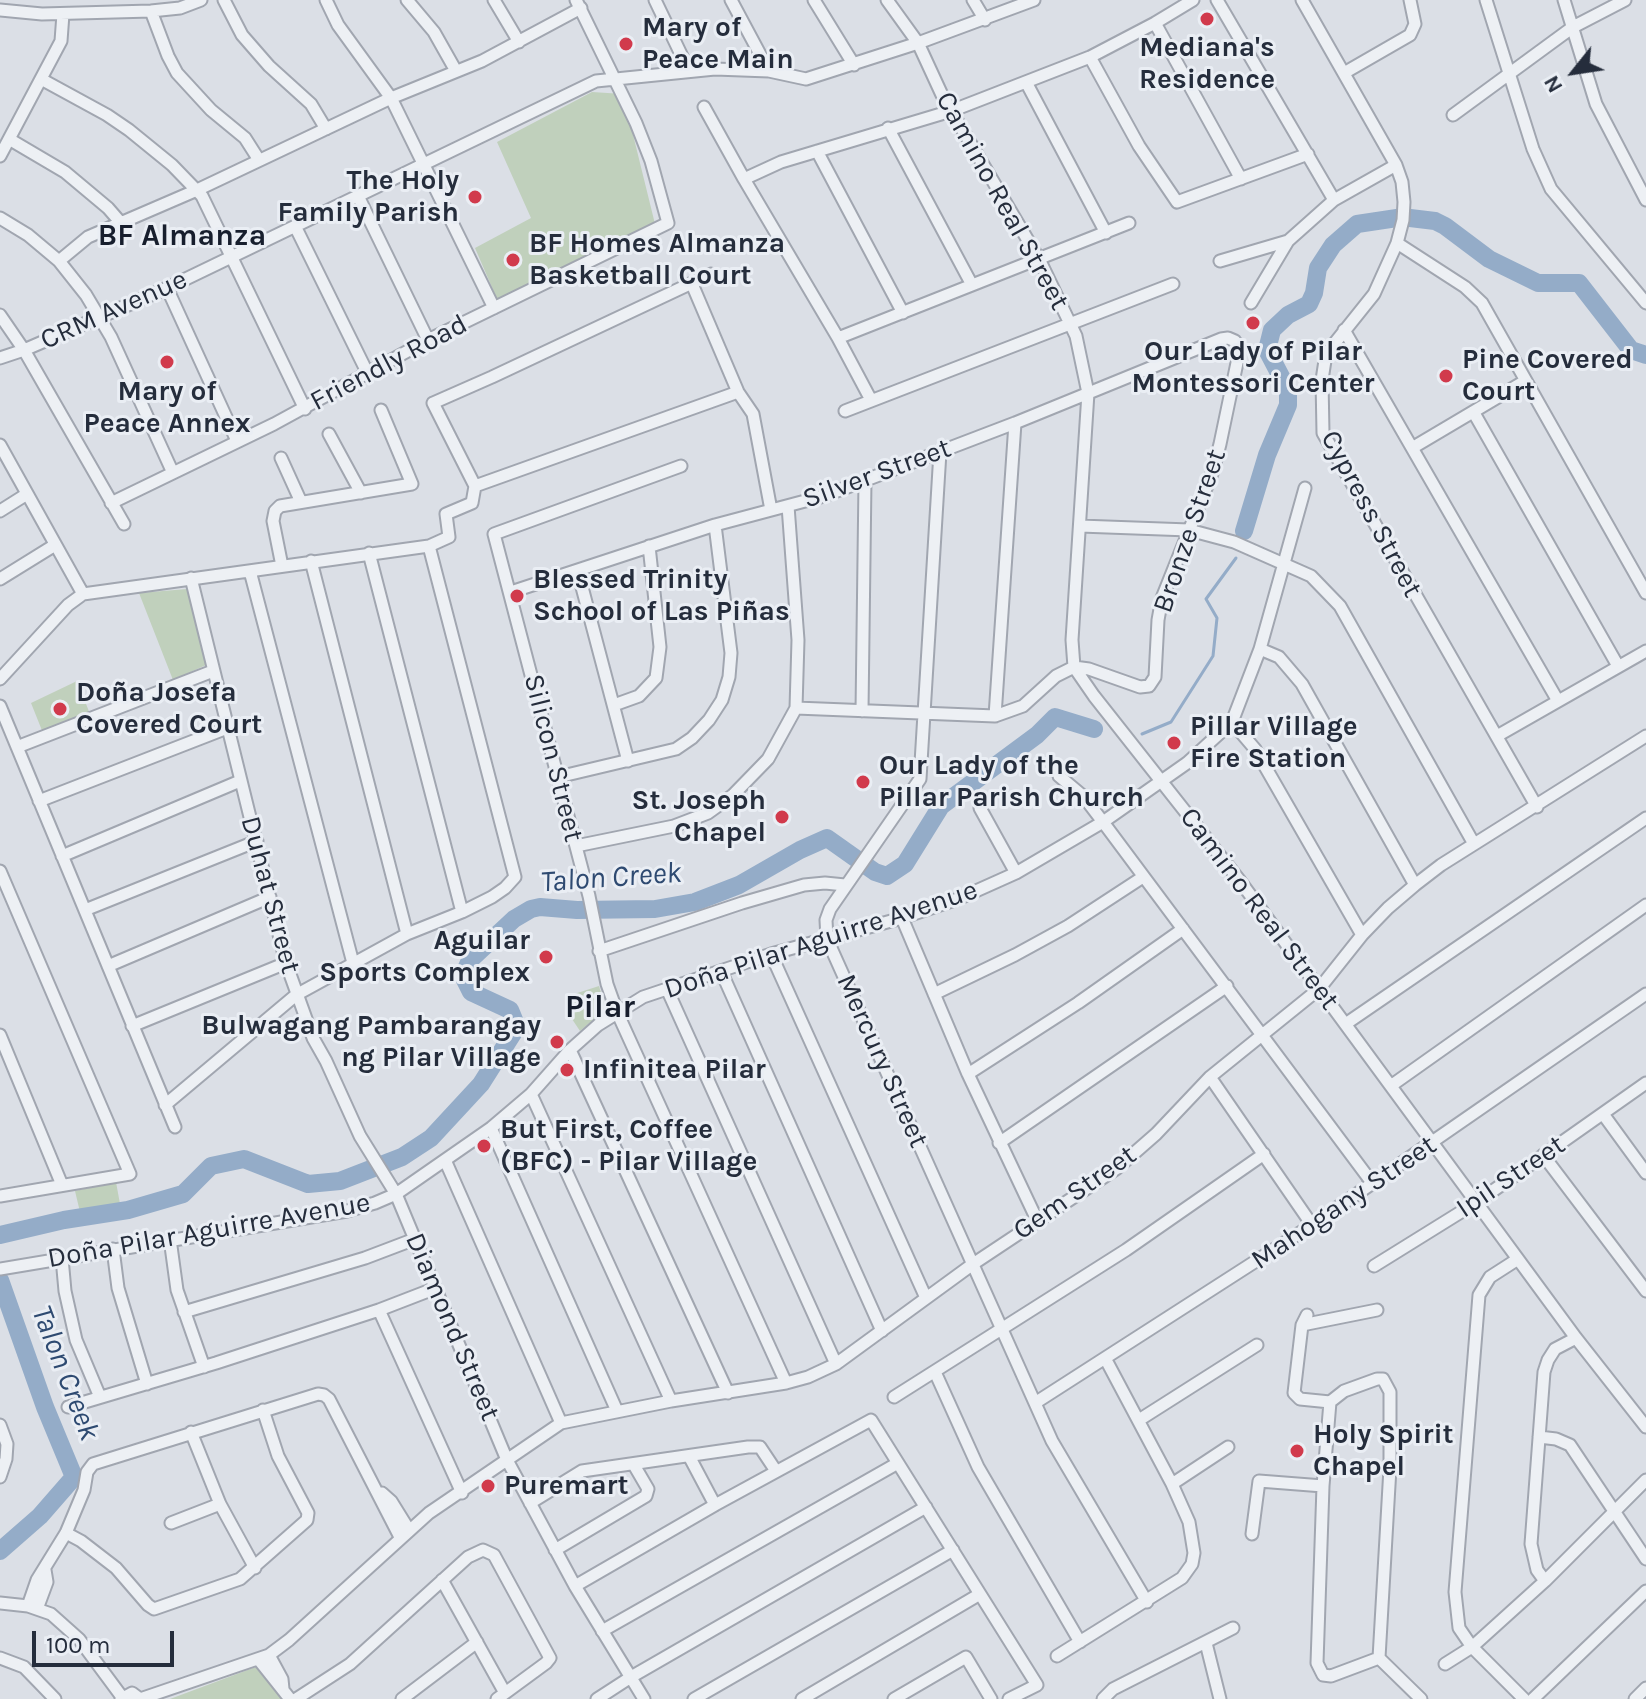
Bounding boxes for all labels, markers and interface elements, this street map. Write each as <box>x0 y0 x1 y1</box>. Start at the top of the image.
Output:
marker: Mediana's Residence <box>1198 10 1216 28</box>
place label: Mary of Peace Main <box>642 11 794 77</box>
place label: Mediana's Residence <box>1139 31 1275 97</box>
north arrow <box>1534 32 1614 112</box>
marker: Mary of Peace Main <box>617 35 635 53</box>
text: N <box>1538 71 1568 97</box>
street label: Camino Real Street <box>928 86 1076 316</box>
place label: The Holy Family Parish <box>278 164 459 230</box>
marker: The Holy Family Parish <box>466 188 484 206</box>
district label: BF Almanza <box>98 218 266 254</box>
place label: BF Homes Almanza Basketball Court <box>529 227 785 293</box>
marker: BF Homes Almanza Basketball Court <box>504 251 522 269</box>
street label: CRM Avenue <box>36 263 192 357</box>
street label: Friendly Road <box>305 308 473 418</box>
marker: Our Lady of Pilar Montessori Center <box>1244 314 1262 332</box>
place label: Our Lady of Pilar Montessori Center <box>1131 335 1375 401</box>
place label: Pine Covered Court <box>1462 343 1633 409</box>
marker: Mary of Peace Annex <box>158 353 176 371</box>
marker: Pine Covered Court <box>1437 367 1455 385</box>
place label: Mary of Peace Annex <box>84 375 250 441</box>
street label: Cypress Street <box>1313 425 1429 603</box>
street label: Silver Street <box>798 432 956 516</box>
street label: Bronze Street <box>1146 445 1234 617</box>
place label: Blessed Trinity School of Las Piñas <box>533 563 790 629</box>
marker: Blessed Trinity School of Las Piñas <box>508 587 526 605</box>
street label: Silicon Street <box>516 671 590 845</box>
place label: Doña Josefa Covered Court <box>76 676 262 742</box>
marker: Doña Josefa Covered Court <box>51 700 69 718</box>
place label: Pillar Village Fire Station <box>1190 710 1358 776</box>
marker: Pillar Village Fire Station <box>1165 734 1183 752</box>
place label: Our Lady of the Pillar Parish Church <box>879 749 1144 815</box>
marker: Our Lady of the Pillar Parish Church <box>854 773 872 791</box>
place label: St. Joseph Chapel <box>632 784 766 850</box>
street label: Camino Real Street <box>1172 801 1346 1017</box>
marker: St. Joseph Chapel <box>773 808 791 826</box>
street label: Duhat Street <box>233 813 307 977</box>
water label: Talon Creek <box>539 855 683 901</box>
street label: Doña Pilar Aguirre Avenue <box>660 873 982 1007</box>
place label: Aguilar Sports Complex <box>319 924 530 990</box>
marker: Aguilar Sports Complex <box>537 948 555 966</box>
street label: Mercury Street <box>829 969 935 1153</box>
district label: Pilar <box>565 989 635 1027</box>
place label: Bulwagang Pambarangay ng Pilar Village <box>201 1009 541 1075</box>
marker: Bulwagang Pambarangay ng Pilar Village <box>548 1033 566 1051</box>
place label: Infinitea Pilar <box>583 1053 766 1087</box>
marker: Infinitea Pilar <box>558 1061 576 1079</box>
place label: But First, Coffee (BFC) - Pilar Village <box>500 1113 757 1179</box>
street label: Ipil Street <box>1450 1128 1572 1226</box>
street label: Mahogany Street <box>1245 1129 1443 1277</box>
marker: But First, Coffee (BFC) - Pilar Village <box>475 1137 493 1155</box>
street label: Gem Street <box>1007 1138 1143 1248</box>
street label: Doña Pilar Aguirre Avenue <box>45 1186 373 1276</box>
street label: Diamond Street <box>397 1228 507 1426</box>
water label: Talon Creek <box>23 1301 107 1445</box>
place label: Holy Spirit Chapel <box>1313 1418 1454 1484</box>
marker: Holy Spirit Chapel <box>1288 1442 1306 1460</box>
place label: Puremart <box>504 1469 629 1503</box>
marker: Puremart <box>479 1477 497 1495</box>
scale bar <box>36 1615 178 1665</box>
text: 100 m <box>46 1631 111 1659</box>

